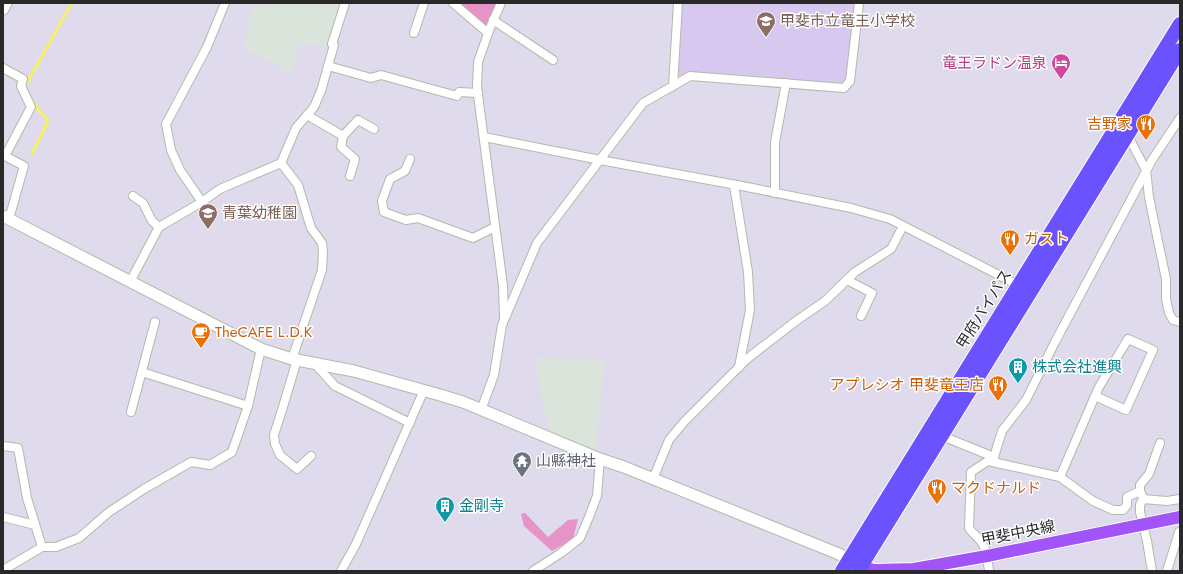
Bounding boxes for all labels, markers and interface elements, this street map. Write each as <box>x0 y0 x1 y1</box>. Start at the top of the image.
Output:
school or university icon: 甲斐市立竜王小学校 <box>755 10 777 38</box>
place label: 甲斐市立竜王小学校 <box>780 10 915 32</box>
place label: 竜王ラドン温泉 <box>942 52 1047 74</box>
hotel icon: 竜王ラドン温泉 <box>1050 52 1072 80</box>
place label: 吉野家 <box>1087 113 1132 135</box>
restaurant icon: 吉野家 <box>1135 113 1157 141</box>
school or university icon: 青葉幼稚園 <box>197 202 219 230</box>
place label: 青葉幼稚園 <box>222 202 297 224</box>
restaurant icon: ガスト <box>999 228 1021 256</box>
place label: ガスト <box>1024 228 1069 250</box>
street label: 甲府バイパス <box>951 265 1017 353</box>
cafe icon: TheCAFE L.D.K <box>190 321 212 349</box>
place label: TheCAFE L.D.K <box>215 321 313 343</box>
building icon: 株式会社進興 <box>1007 356 1029 384</box>
place label: 株式会社進興 <box>1032 356 1122 378</box>
place label: アプレシオ 甲斐竜王店 <box>829 374 984 396</box>
restaurant icon: アプレシオ 甲斐竜王店 <box>987 374 1009 402</box>
temple icon: 山縣神社 <box>511 450 533 478</box>
place label: 山縣神社 <box>536 450 596 472</box>
restaurant icon: マクドナルド <box>926 477 948 505</box>
place label: マクドナルド <box>951 477 1041 499</box>
building icon: 金剛寺 <box>434 495 456 523</box>
place label: 金剛寺 <box>459 495 504 517</box>
street label: 甲斐中央線 <box>979 515 1057 551</box>

